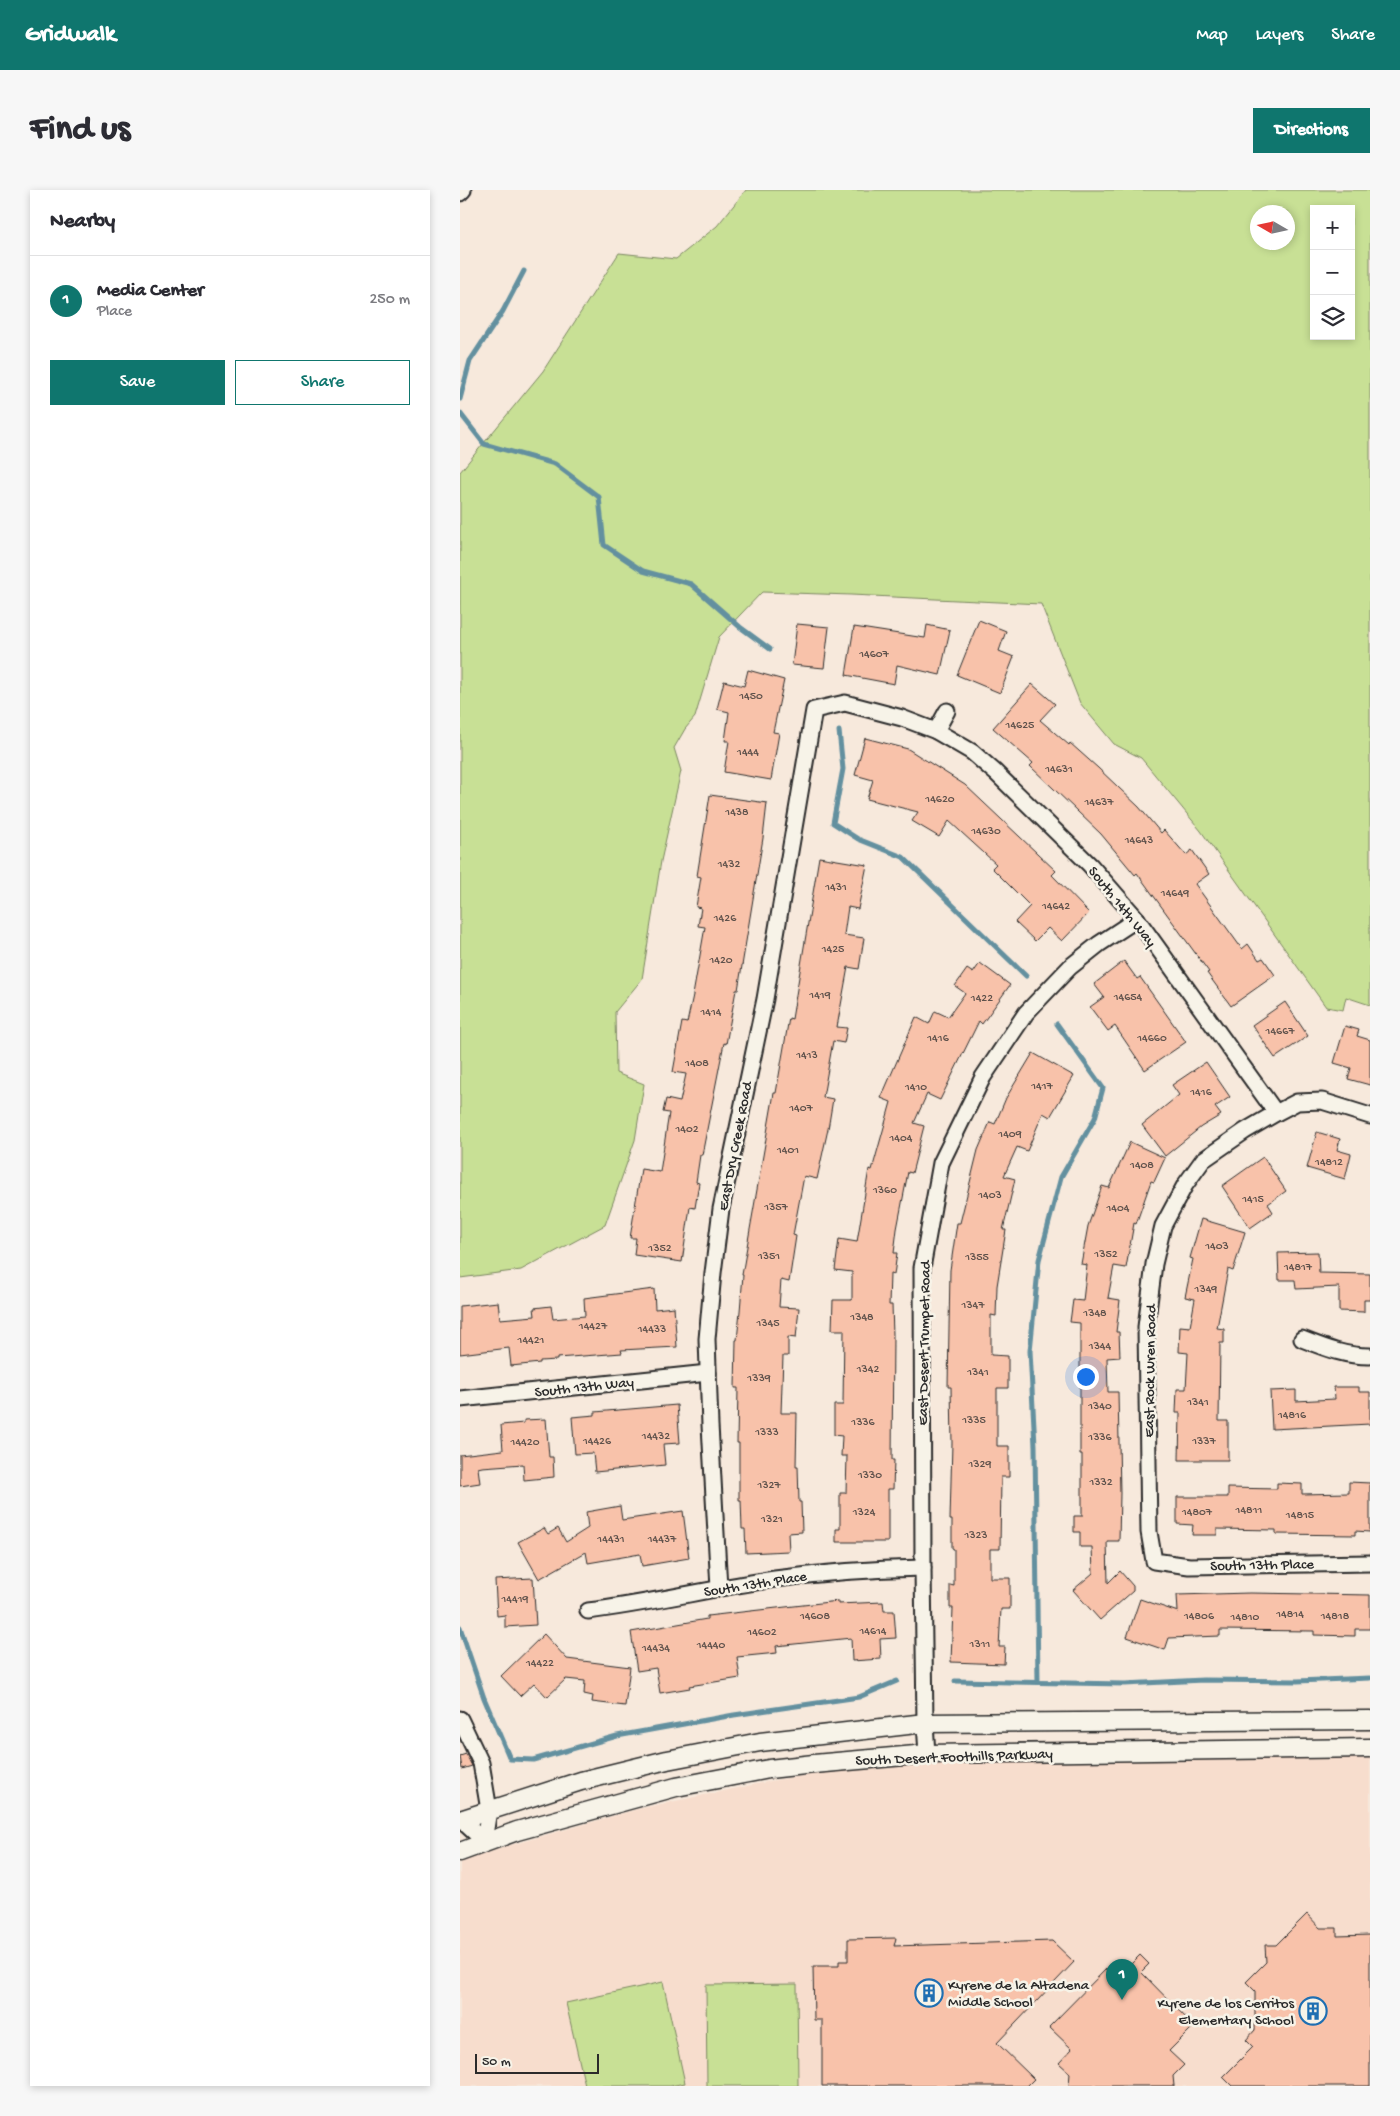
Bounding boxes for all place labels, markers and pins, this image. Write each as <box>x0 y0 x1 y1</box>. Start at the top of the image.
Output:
pin: 1 <box>1106 1959 1138 2000</box>
place label: Kyrene de la Altadena Middle School <box>948 1977 1090 2012</box>
building icon: Kyrene de la Altadena Middle School <box>914 1978 944 2008</box>
place label: Kyrene de los Cerritos Elementary School <box>1157 1995 1294 2030</box>
building icon: Kyrene de los Cerritos Elementary School <box>1298 1996 1328 2026</box>

